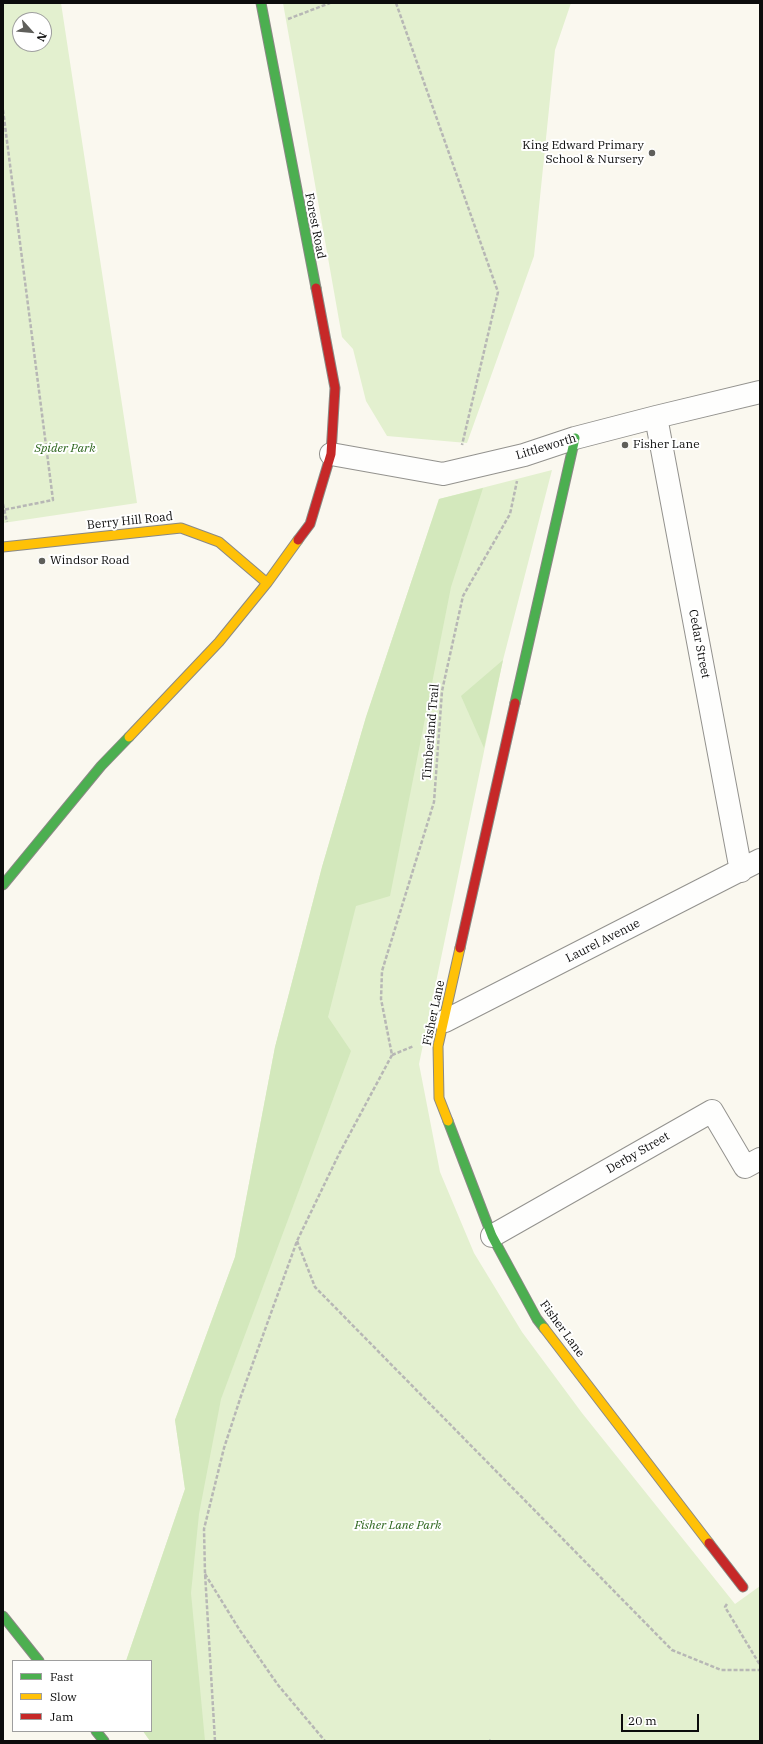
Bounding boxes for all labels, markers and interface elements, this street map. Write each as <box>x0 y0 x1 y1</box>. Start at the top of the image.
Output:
north arrow <box>12 12 52 52</box>
text: N <box>34 30 50 44</box>
place label: King Edward Primary School & Nursery <box>522 139 644 167</box>
marker: King Edward Primary School & Nursery <box>647 148 657 158</box>
street label: Forest Road <box>302 192 328 260</box>
street label: Littleworth <box>514 431 578 463</box>
place label: Fisher Lane <box>633 438 700 452</box>
marker: Fisher Lane <box>620 440 630 450</box>
park label: Spider Park <box>34 442 96 456</box>
street label: Berry Hill Road <box>86 509 174 533</box>
place label: Windsor Road <box>50 554 130 568</box>
marker: Windsor Road <box>37 556 47 566</box>
street label: Cedar Street <box>685 608 713 680</box>
street label: Timberland Trail <box>420 683 442 781</box>
street label: Laurel Avenue <box>563 916 643 966</box>
street label: Fisher Lane <box>420 979 448 1047</box>
street label: Derby Street <box>604 1129 672 1177</box>
street label: Fisher Lane <box>537 1298 587 1360</box>
park label: Fisher Lane Park <box>355 1519 441 1533</box>
legend <box>12 1660 152 1732</box>
text: Fast <box>50 1669 74 1684</box>
text: Slow <box>50 1689 77 1704</box>
scale bar <box>623 1706 701 1732</box>
text: Jam <box>50 1709 73 1724</box>
text: 20 m <box>628 1713 657 1728</box>

